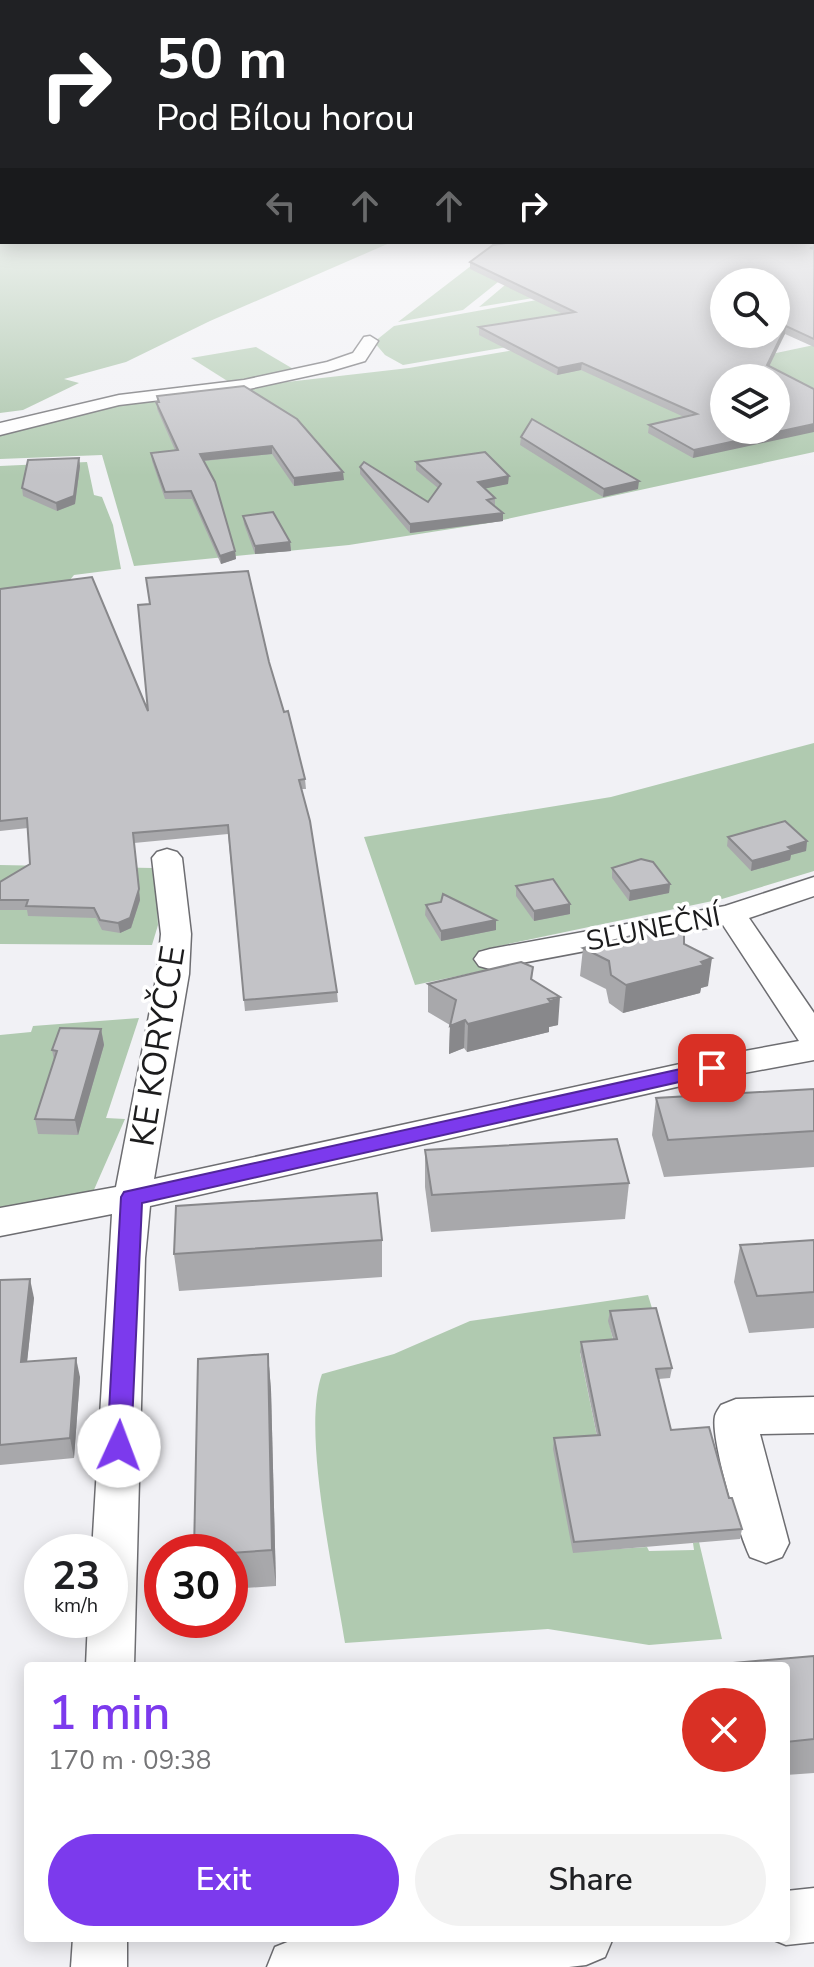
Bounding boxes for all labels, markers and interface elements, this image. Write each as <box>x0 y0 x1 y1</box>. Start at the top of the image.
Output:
text: 50 m <box>156 21 287 98</box>
icon: right <box>24 32 128 136</box>
text: Pod Bílou horou <box>156 94 415 143</box>
icon: left <box>259 184 303 228</box>
icon: ahead <box>343 184 387 228</box>
icon: ahead <box>427 184 471 228</box>
icon: right <box>511 184 555 228</box>
map controls <box>710 268 790 444</box>
button: search <box>710 268 790 348</box>
button: layers <box>710 364 790 444</box>
street label: SLUNEČNÍ <box>583 897 725 961</box>
street label: KE KORYČCE <box>119 943 197 1150</box>
pin <box>678 1034 746 1102</box>
icon: arrive <box>690 1046 734 1090</box>
position arrow <box>77 1404 161 1488</box>
speed limit sign: 30 <box>144 1534 248 1638</box>
text: 23 <box>52 1549 100 1603</box>
text: km/h <box>54 1592 98 1619</box>
text: 1 min <box>48 1680 170 1746</box>
button: close <box>682 1688 766 1772</box>
text: 170 m · 09:38 <box>48 1743 211 1778</box>
button: Exit <box>48 1834 399 1926</box>
button: Share <box>415 1834 766 1926</box>

